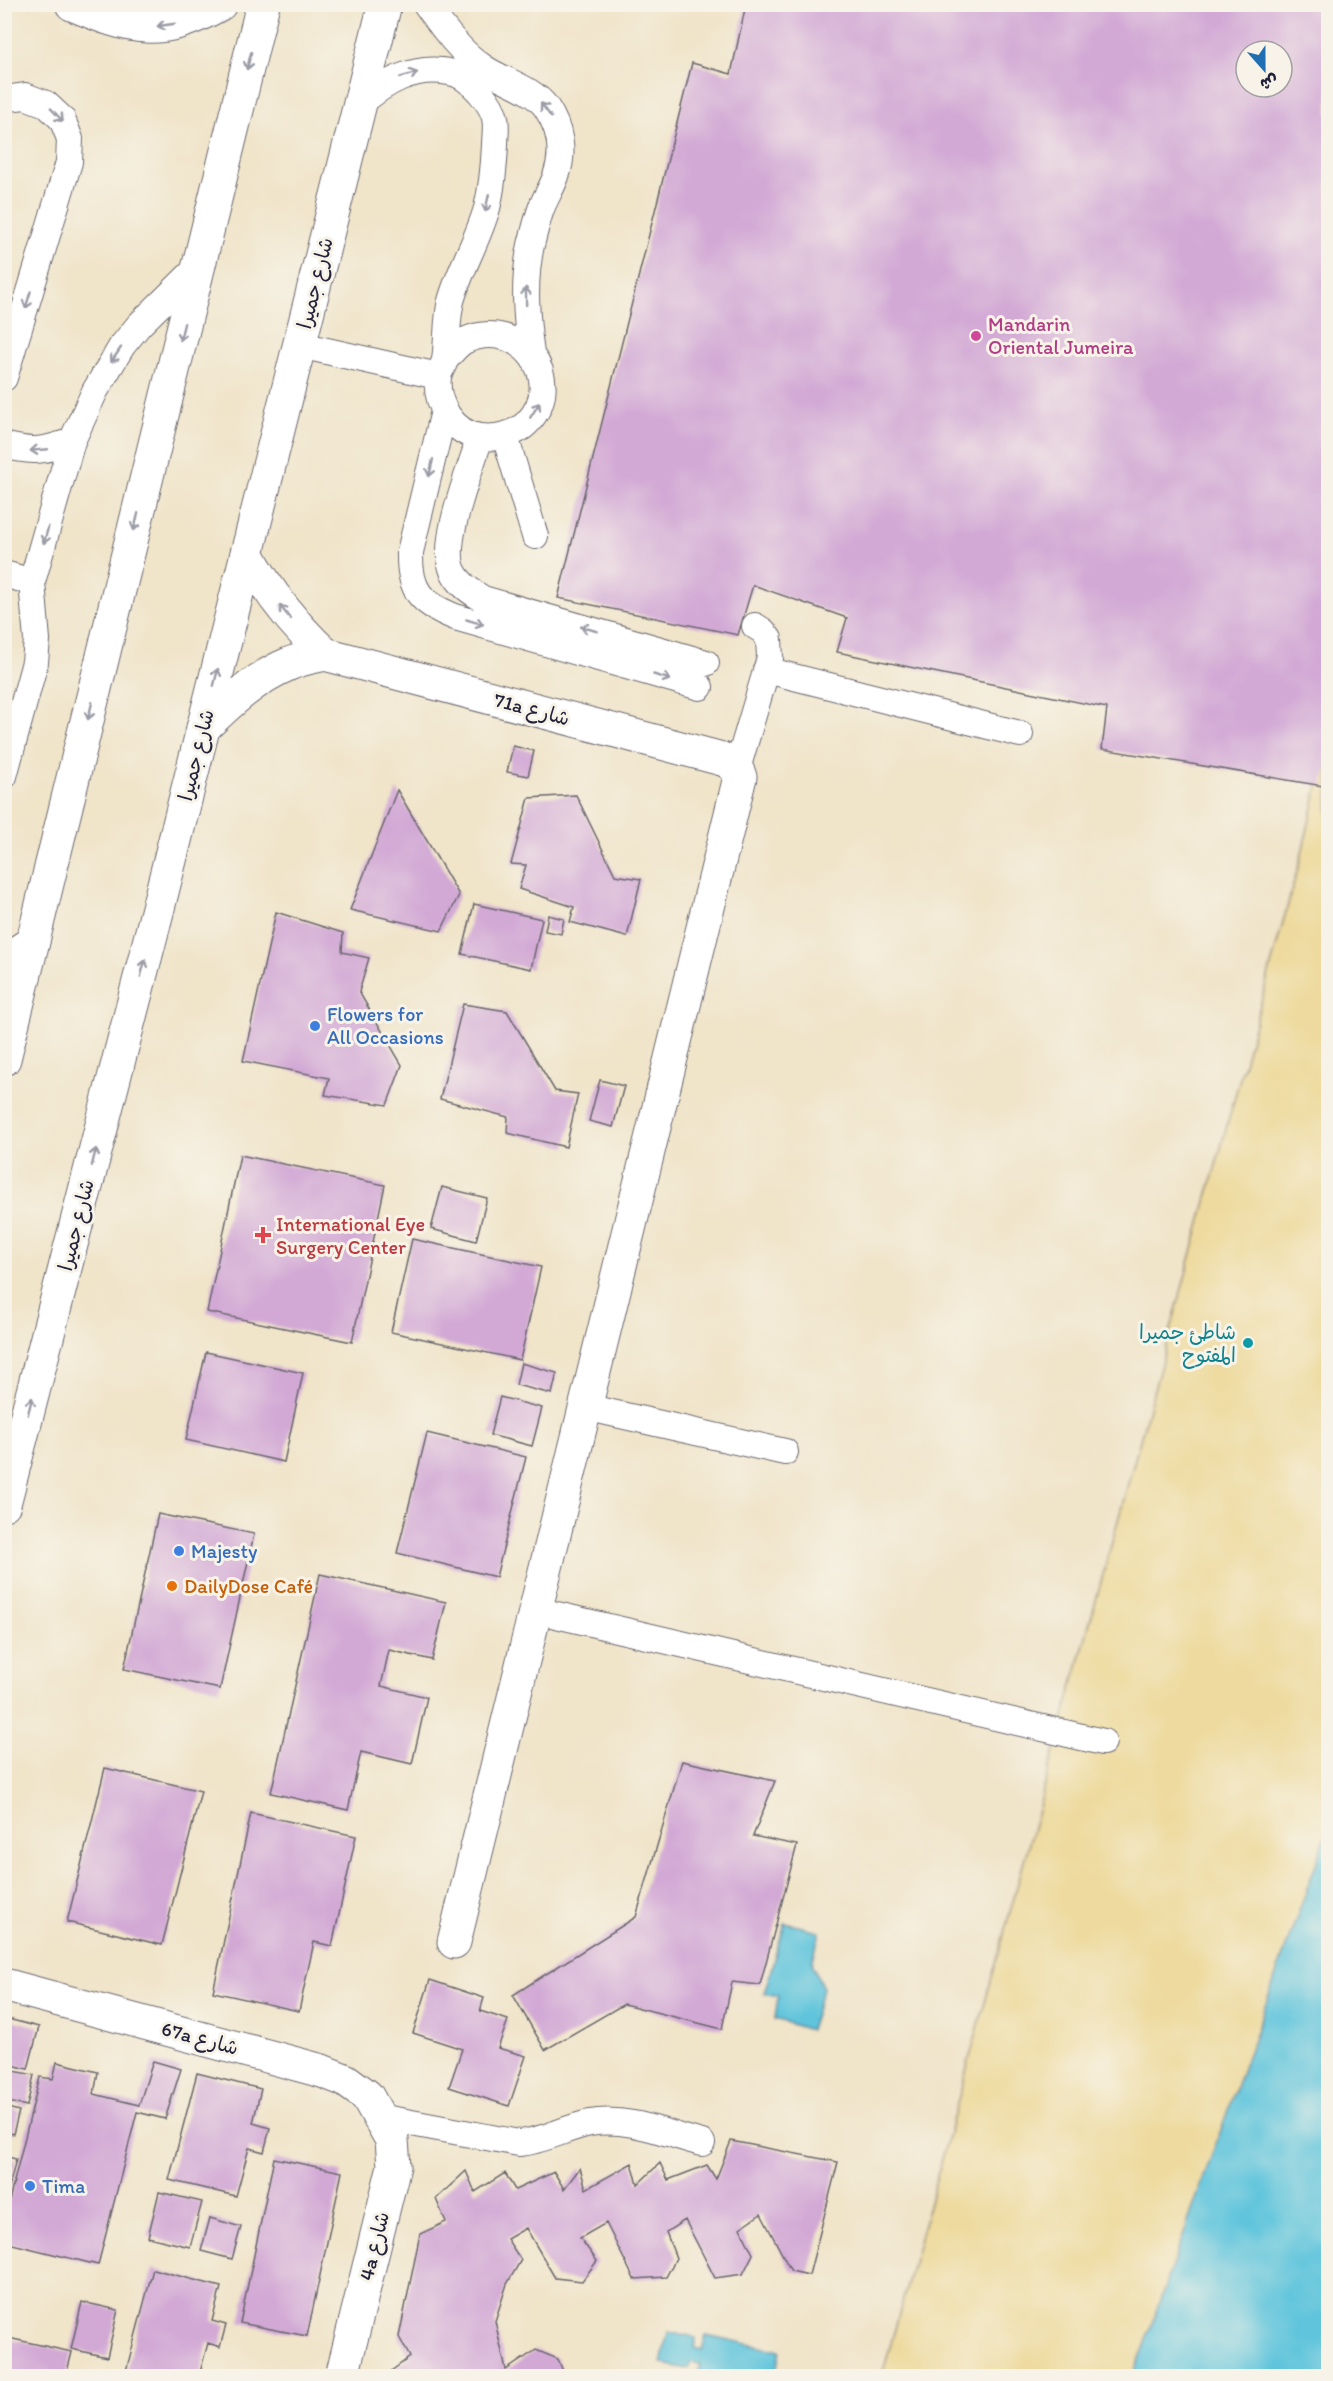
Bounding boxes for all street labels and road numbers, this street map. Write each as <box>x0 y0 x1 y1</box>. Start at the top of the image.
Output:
street label: شارع جميرا <box>292 235 340 332</box>
street label: 71a شارع <box>491 687 572 733</box>
street label: شارع جميرا <box>173 707 221 804</box>
street label: شارع جميرا <box>53 1177 101 1274</box>
street label: 67a شارع <box>158 2016 241 2062</box>
street label: 4a شارع <box>354 2209 396 2283</box>

